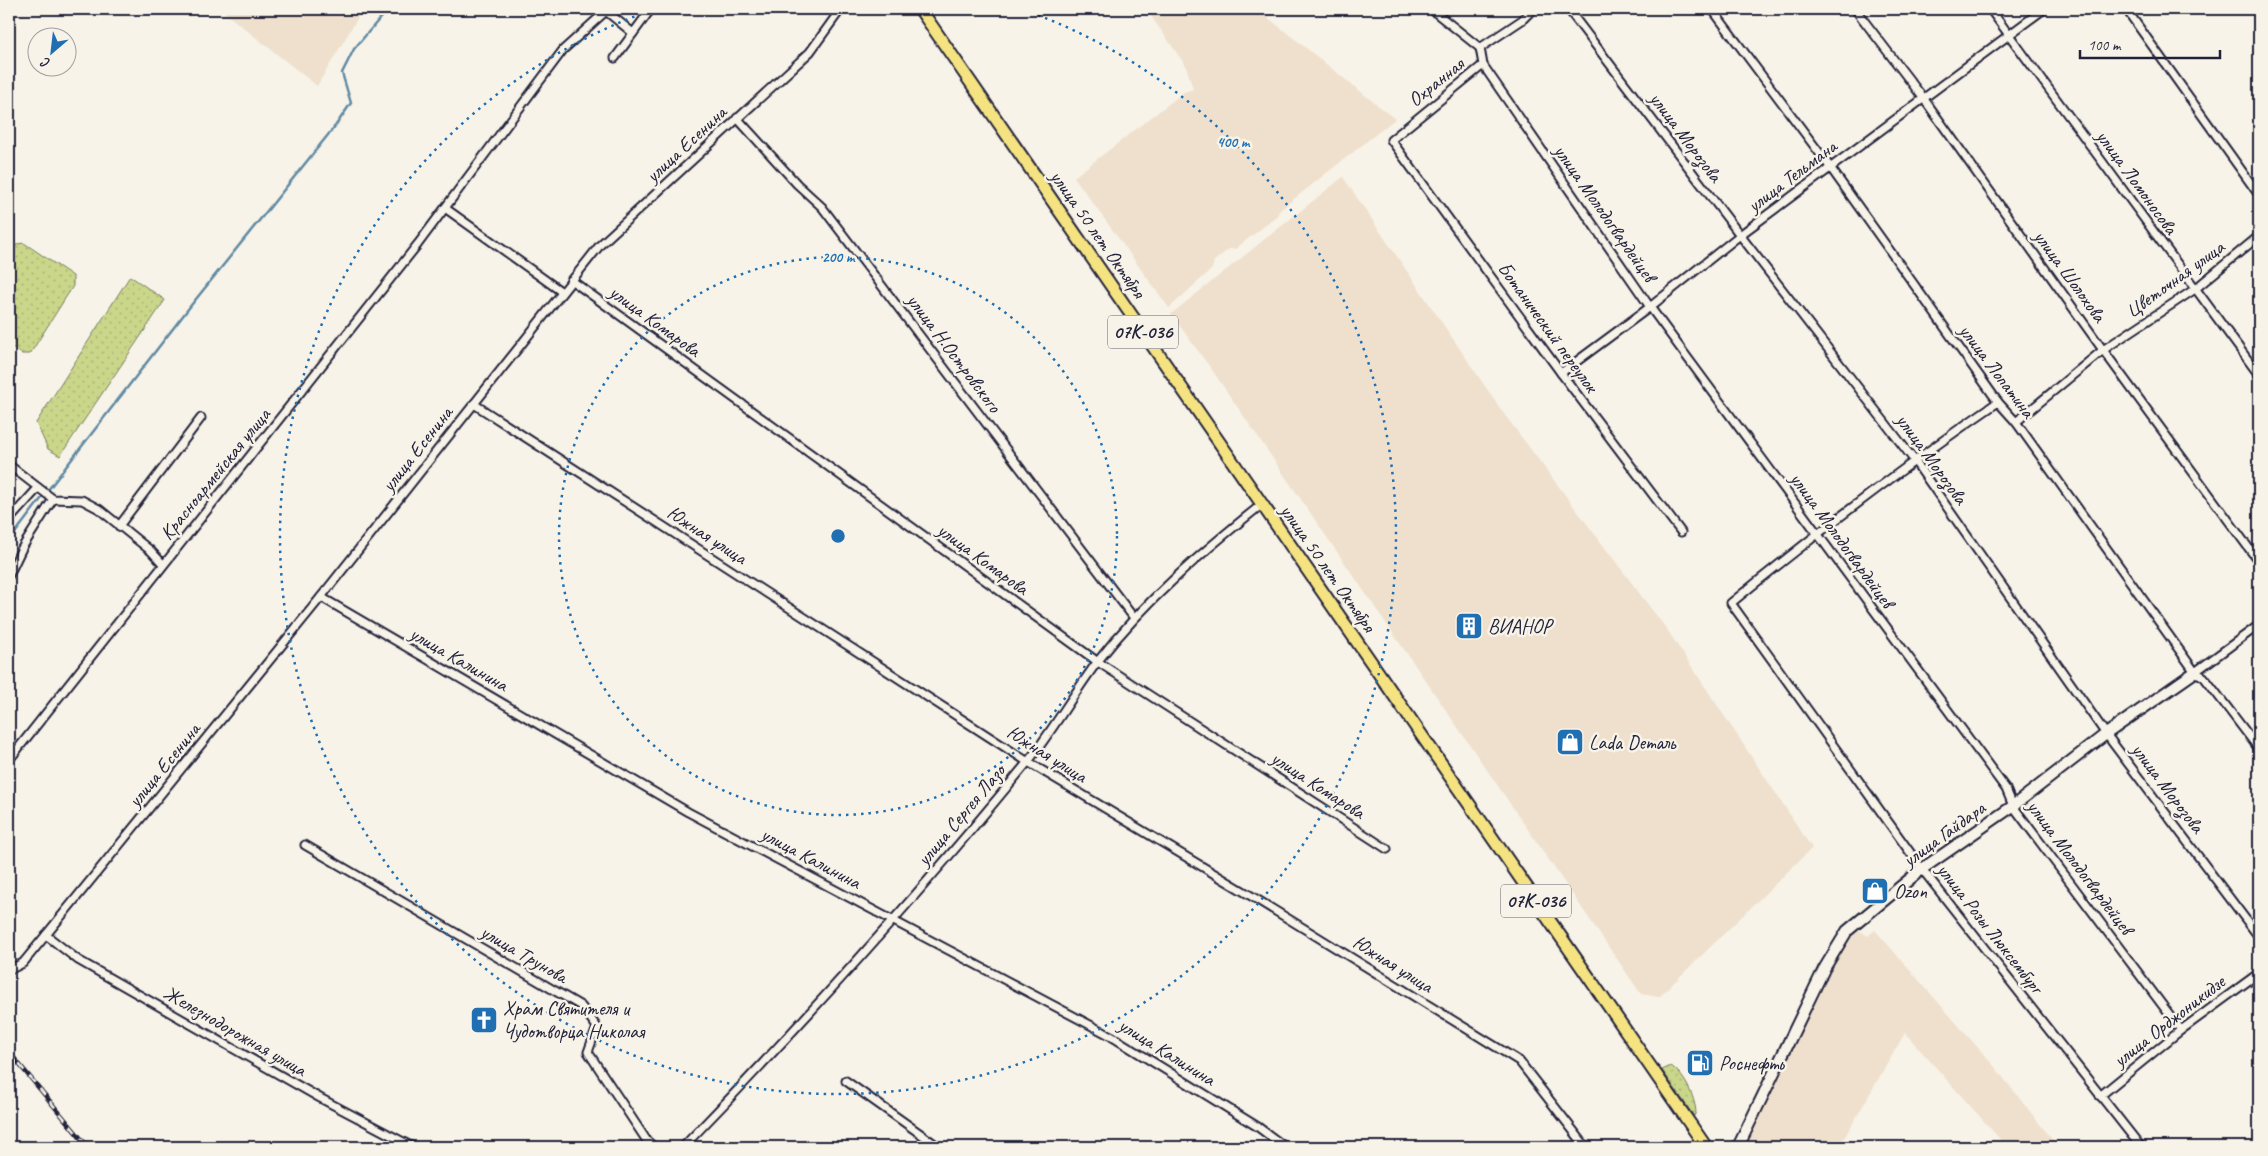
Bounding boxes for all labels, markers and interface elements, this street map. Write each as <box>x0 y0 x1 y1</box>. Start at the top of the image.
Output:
north arrow <box>28 28 78 78</box>
scale bar <box>2080 28 2220 60</box>
text: 100 m <box>2088 36 2122 55</box>
street label: Охранная <box>1403 50 1471 112</box>
text: С <box>37 53 53 72</box>
street label: улица Морозова <box>1643 86 1729 189</box>
street label: улица Есенина <box>640 99 733 188</box>
street label: улица Ломоносова <box>2090 124 2185 241</box>
text: 400 m <box>1217 133 1251 152</box>
street label: улица Тельмана <box>1741 133 1843 218</box>
street label: улица Молодогвардейцев <box>1548 139 1663 289</box>
street label: улица 50 лет Октября <box>1044 164 1153 304</box>
street label: улица Шолохова <box>2028 224 2113 328</box>
street label: Цветочная улица <box>2121 234 2230 323</box>
text: 200 m <box>822 248 856 267</box>
street label: Ботанический переулок <box>1492 257 1605 399</box>
street label: улица Комарова <box>604 279 707 363</box>
street label: улица Н.Островского <box>901 288 1007 418</box>
road number: 07К-036 <box>1108 316 1178 348</box>
street label: улица Лопатина <box>1953 318 2041 424</box>
street label: улица Есенина <box>375 400 459 497</box>
street label: Красноармейская улица <box>154 402 277 545</box>
street label: улица Морозова <box>1889 408 1974 511</box>
street label: улица Молодогвардейцев <box>1784 466 1902 615</box>
street label: улица 50 лет Октября <box>1274 498 1383 638</box>
street label: Южная улица <box>662 500 753 571</box>
street label: улица Комарова <box>932 517 1035 601</box>
centre of rings <box>829 527 847 545</box>
building icon: ВИАНОР <box>1454 611 1484 641</box>
place label: ВИАНОР <box>1488 614 1554 639</box>
street label: улица Калинина <box>405 620 514 698</box>
street label: улица Есенина <box>122 716 207 813</box>
street label: Южная улица <box>1002 720 1093 789</box>
shop icon: Lada Dеталь <box>1555 727 1585 757</box>
place label: Lada Dеталь <box>1589 730 1677 755</box>
street label: улица Морозова <box>2125 737 2211 840</box>
street label: улица Комарова <box>1266 745 1371 825</box>
street label: улица Сергея Лазо <box>911 758 1012 872</box>
street label: улица Гайдара <box>1897 794 1992 873</box>
street label: улица Молодогвардейцев <box>2021 794 2141 942</box>
street label: улица Калинина <box>756 821 866 895</box>
street label: улица Розы Люксембург <box>1931 857 2050 1000</box>
shop icon: Ozon <box>1860 876 1890 906</box>
place label: Ozon <box>1894 879 1928 904</box>
road number: 07К-036 <box>1501 884 1571 918</box>
street label: улица Трунова <box>475 919 573 990</box>
street label: Южная улица <box>1348 930 1439 999</box>
street label: улица Орджоникидзе <box>2107 969 2231 1073</box>
street label: Железнодорожная улица <box>159 980 312 1083</box>
place label: Храм Святителя и Чудотворца Николая <box>503 996 646 1044</box>
church icon: Храм Святителя и Чудотворца Николая <box>469 1005 499 1035</box>
street label: улица Калинина <box>1113 1012 1221 1092</box>
fuel station icon: Роснефть <box>1685 1048 1715 1078</box>
place label: Роснефть <box>1719 1051 1785 1076</box>

